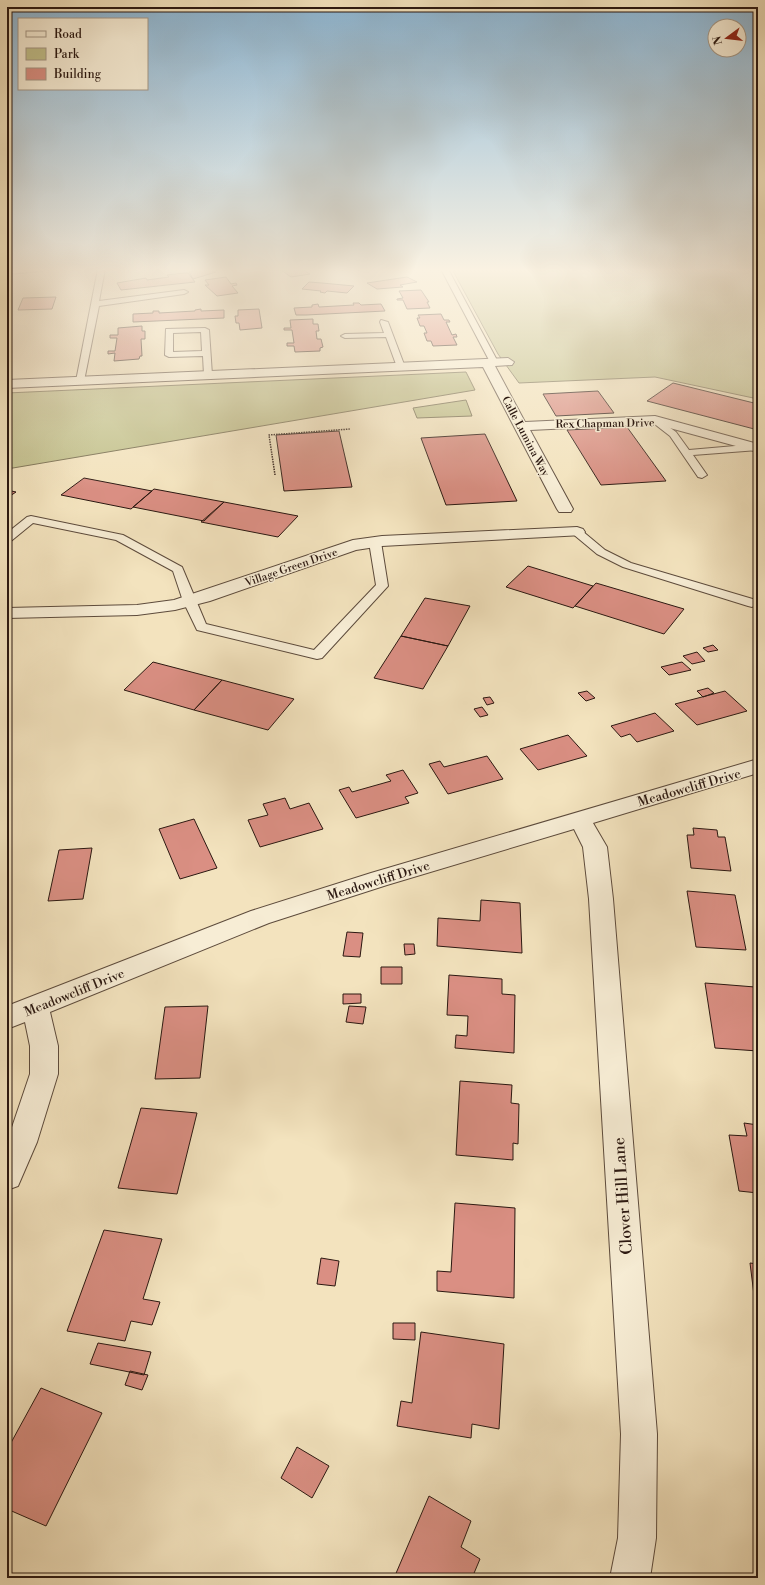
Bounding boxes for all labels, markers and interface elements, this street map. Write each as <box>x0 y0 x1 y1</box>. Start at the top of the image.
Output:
legend <box>18 18 148 90</box>
north arrow <box>707 18 747 58</box>
text: Road <box>54 27 82 42</box>
text: N <box>710 34 726 46</box>
text: Park <box>54 47 80 62</box>
text: Building <box>53 67 102 82</box>
street label: Calle Lumina Way <box>498 394 552 480</box>
street label: Rex Chapman Drive <box>555 416 655 432</box>
street label: Village Green Drive <box>242 545 340 591</box>
street label: Meadowcliff Drive <box>636 765 743 810</box>
street label: Meadowcliff Drive <box>325 858 432 904</box>
street label: Meadowcliff Drive <box>22 965 127 1020</box>
street label: Clover Hill Lane <box>609 1137 637 1255</box>

